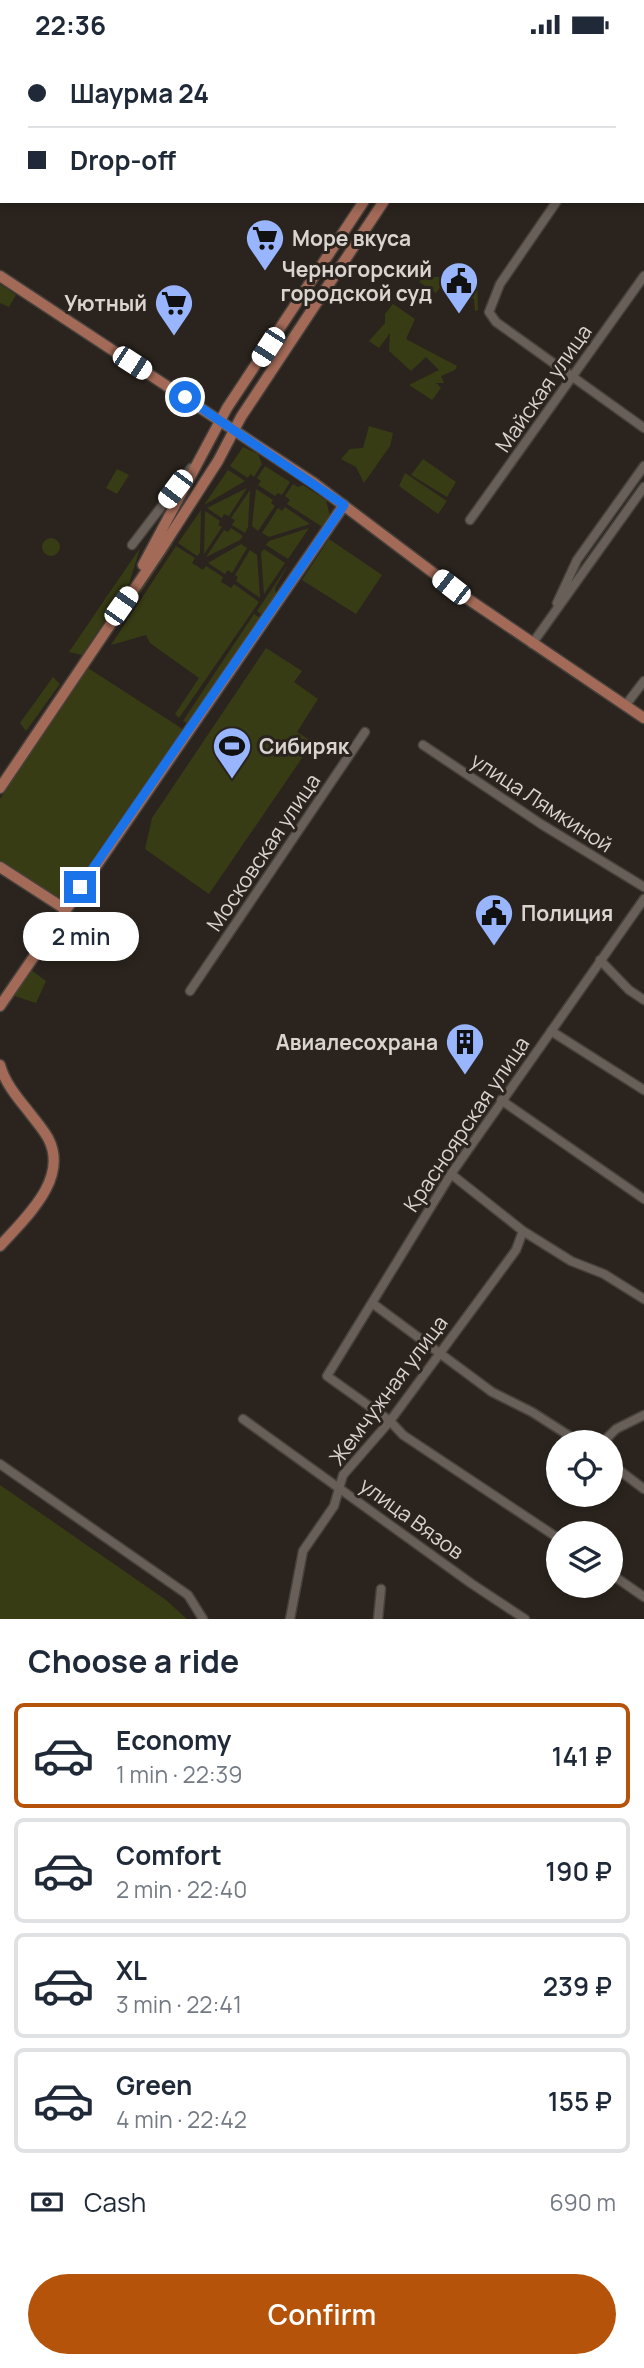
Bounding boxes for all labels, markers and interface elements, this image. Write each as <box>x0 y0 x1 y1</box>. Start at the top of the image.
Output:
text: 22:36 <box>35 7 106 43</box>
text: Шаурма 24 <box>70 75 209 111</box>
text: Drop-off <box>70 142 176 178</box>
supermarket icon: Море вкуса <box>244 217 286 272</box>
place label: Море вкуса <box>292 224 411 252</box>
place label: Черногорский городской суд <box>281 255 432 307</box>
public building icon: Черногорский городской суд <box>438 260 480 315</box>
supermarket icon: Уютный <box>153 282 195 337</box>
place label: Уютный <box>64 289 147 317</box>
street label: Майская улица <box>488 318 598 458</box>
car <box>248 324 289 370</box>
car <box>109 343 156 383</box>
route start <box>169 381 201 413</box>
car <box>154 466 197 512</box>
car <box>428 566 475 608</box>
car <box>101 583 142 629</box>
sports icon: Сибиряк <box>211 725 253 780</box>
place label: Сибиряк <box>259 732 350 760</box>
street label: улица Лямкиной <box>466 746 618 858</box>
street label: Московская улица <box>200 768 326 936</box>
route end <box>64 871 96 903</box>
public building icon: Полиция <box>473 892 515 947</box>
place label: Полиция <box>521 899 613 927</box>
callout: 2 min <box>22 911 138 961</box>
text: 2 min <box>52 920 110 952</box>
building icon: Авиалесохрана <box>444 1021 486 1076</box>
place label: Авиалесохрана <box>276 1028 438 1056</box>
street label: Красноярская улица <box>397 1031 535 1217</box>
street label: Жемчужная улица <box>322 1309 454 1471</box>
map controls <box>546 1430 623 1598</box>
button: locate <box>546 1430 623 1507</box>
street label: улица Вязов <box>354 1471 470 1565</box>
button: layers <box>546 1521 623 1598</box>
text: Choose a ride <box>28 1639 239 1683</box>
text: Economy <box>116 1722 231 1758</box>
icon: car <box>32 1724 95 1787</box>
text: 141 ₽ <box>551 1738 612 1774</box>
text: 1 min · 22:39 <box>116 1758 243 1790</box>
text: Comfort <box>116 1837 222 1873</box>
icon: car <box>32 1839 95 1902</box>
text: 190 ₽ <box>545 1853 612 1889</box>
text: 2 min · 22:40 <box>116 1873 247 1905</box>
text: XL <box>116 1952 147 1988</box>
icon: car <box>32 1954 95 2017</box>
text: 239 ₽ <box>543 1968 612 2004</box>
text: 3 min · 22:41 <box>116 1988 242 2020</box>
text: Green <box>116 2067 192 2103</box>
icon: car <box>32 2069 95 2132</box>
text: 155 ₽ <box>548 2083 612 2119</box>
text: 4 min · 22:42 <box>116 2103 247 2135</box>
icon: cash <box>28 2183 66 2221</box>
text: Cash <box>84 2184 146 2220</box>
text: 690 m <box>550 2186 616 2218</box>
button: Confirm <box>28 2274 616 2354</box>

